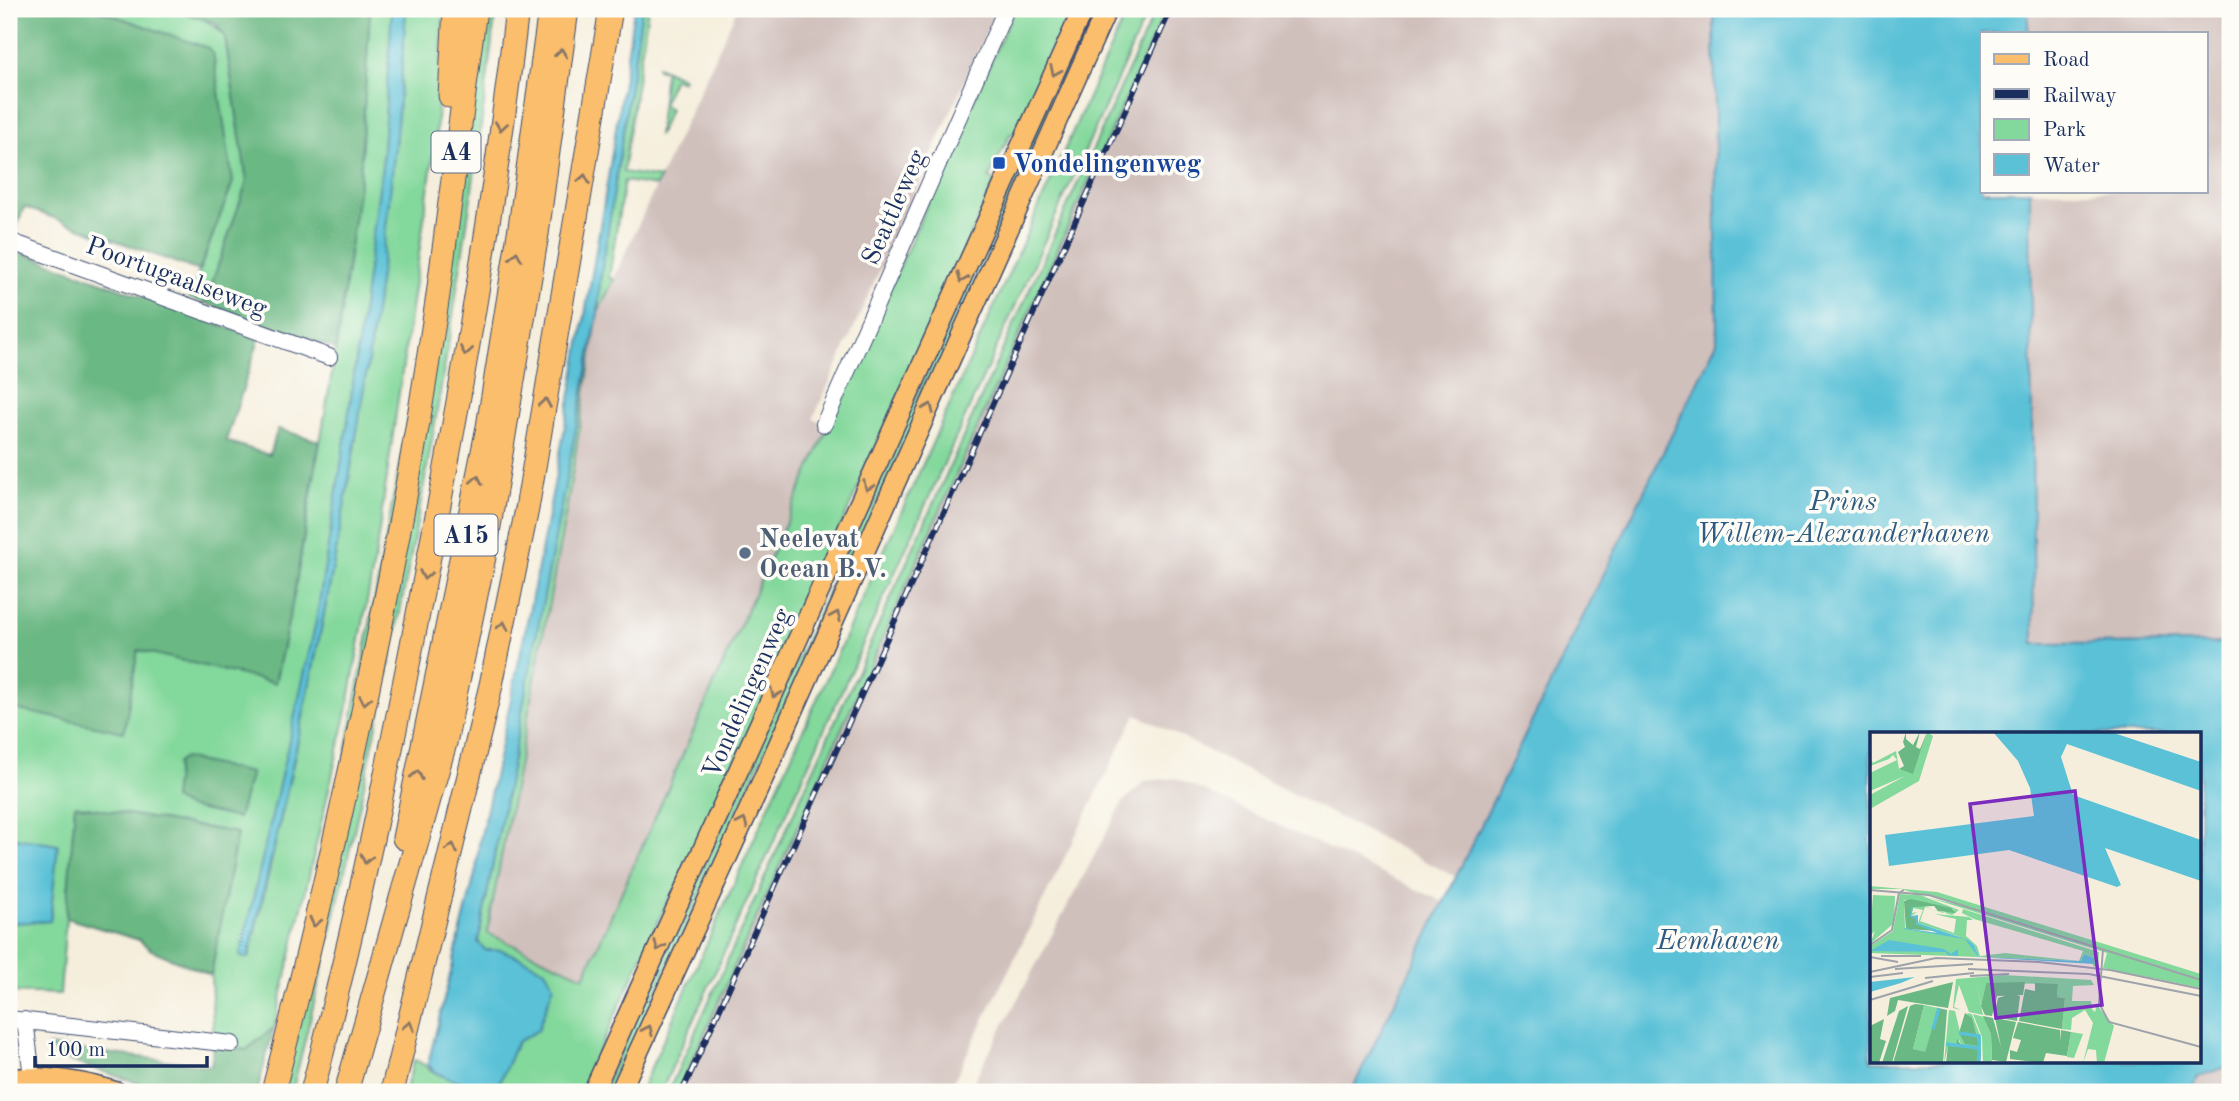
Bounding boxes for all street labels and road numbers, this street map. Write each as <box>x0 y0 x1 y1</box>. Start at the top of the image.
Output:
road number: A4 <box>432 132 480 172</box>
street label: Seattleweg <box>858 146 932 269</box>
street label: Poortugaalseweg <box>82 233 270 323</box>
road number: A15 <box>434 514 498 556</box>
street label: Vondelingenweg <box>699 605 797 783</box>

